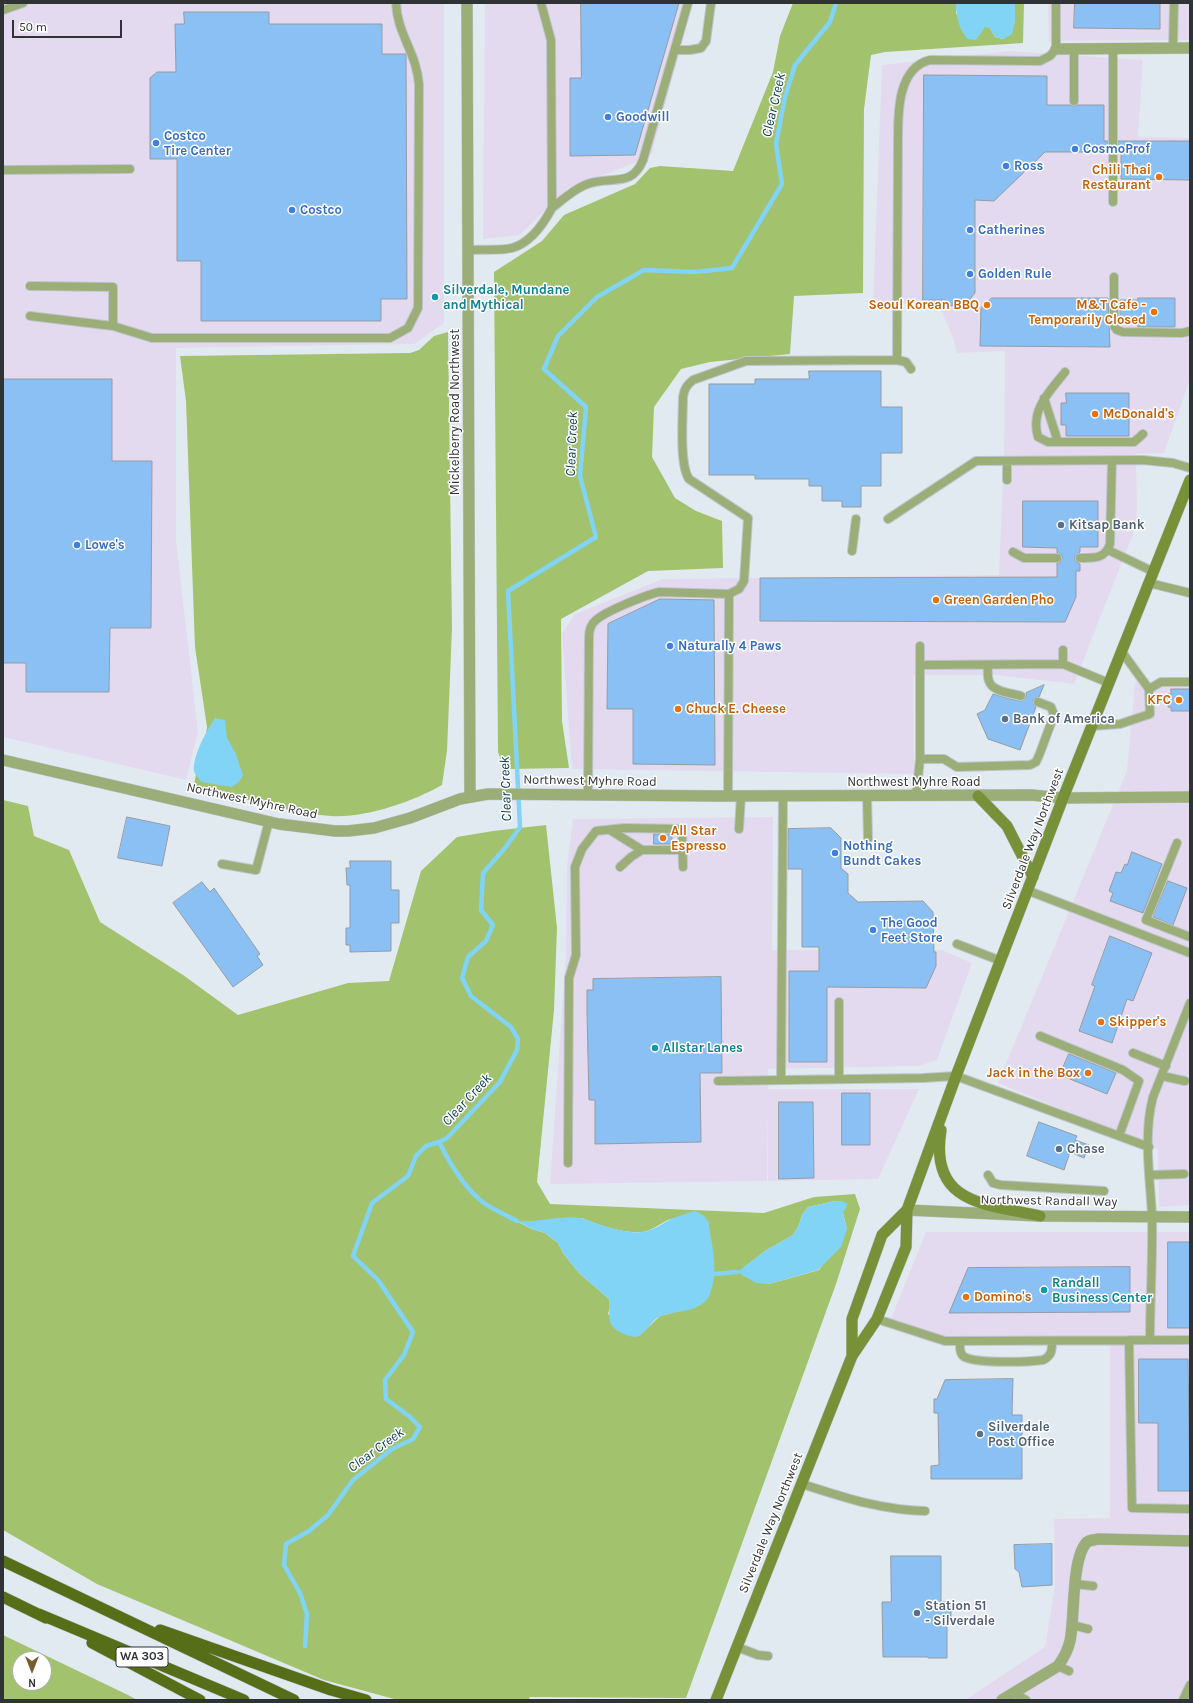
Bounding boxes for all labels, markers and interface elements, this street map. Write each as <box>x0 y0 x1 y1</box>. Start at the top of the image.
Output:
scale bar <box>14 12 124 38</box>
text: 50 m <box>19 20 47 34</box>
water label: Clear Creek <box>758 71 790 139</box>
place label: Goodwill <box>616 109 670 125</box>
marker: Goodwill <box>603 112 613 122</box>
place label: Costco Tire Center <box>164 128 231 159</box>
marker: Costco Tire Center <box>151 138 161 148</box>
place label: CosmoProf <box>1083 141 1150 157</box>
marker: CosmoProf <box>1070 144 1080 154</box>
place label: Ross <box>1014 158 1043 174</box>
marker: Ross <box>1001 161 1011 171</box>
place label: Chili Thai Restaurant <box>1082 162 1151 193</box>
marker: Chili Thai Restaurant <box>1154 172 1164 182</box>
place label: Costco <box>300 202 342 218</box>
marker: Costco <box>287 205 297 215</box>
place label: Catherines <box>978 222 1045 238</box>
marker: Catherines <box>965 225 975 235</box>
place label: Golden Rule <box>978 266 1052 282</box>
marker: Golden Rule <box>965 269 975 279</box>
place label: Silverdale, Mundane and Mythical <box>443 282 569 313</box>
marker: Silverdale, Mundane and Mythical <box>430 292 440 302</box>
place label: Seoul Korean BBQ <box>868 297 979 313</box>
place label: M&T Cafe - Temporarily Closed <box>1029 297 1146 328</box>
marker: Seoul Korean BBQ <box>982 300 992 310</box>
marker: M&T Cafe - Temporarily Closed <box>1149 307 1159 317</box>
street label: Mickelberry Road Northwest <box>447 329 463 495</box>
place label: McDonald's <box>1103 406 1174 422</box>
marker: McDonald's <box>1090 409 1100 419</box>
water label: Clear Creek <box>562 411 582 477</box>
place label: Kitsap Bank <box>1069 517 1144 533</box>
marker: Kitsap Bank <box>1056 520 1066 530</box>
place label: Lowe's <box>85 537 125 553</box>
marker: Lowe's <box>72 540 82 550</box>
place label: Green Garden Pho <box>944 592 1054 608</box>
marker: Green Garden Pho <box>931 595 941 605</box>
place label: Naturally 4 Paws <box>678 638 782 654</box>
marker: Naturally 4 Paws <box>665 641 675 651</box>
place label: KFC <box>1147 692 1171 708</box>
marker: KFC <box>1174 695 1184 705</box>
place label: Chuck E. Cheese <box>686 701 786 717</box>
marker: Chuck E. Cheese <box>673 704 683 714</box>
place label: Bank of America <box>1013 711 1115 727</box>
marker: Bank of America <box>1000 714 1010 724</box>
water label: Clear Creek <box>496 756 516 822</box>
street label: Silverdale Way Northwest <box>999 766 1067 912</box>
street label: Northwest Myhre Road <box>523 772 657 790</box>
street label: Northwest Myhre Road <box>847 774 981 790</box>
street label: Northwest Myhre Road <box>185 779 319 823</box>
place label: All Star Espresso <box>671 823 726 854</box>
marker: All Star Espresso <box>658 833 668 843</box>
place label: Nothing Bundt Cakes <box>843 838 921 869</box>
marker: Nothing Bundt Cakes <box>830 848 840 858</box>
place label: The Good Feet Store <box>881 915 943 946</box>
marker: The Good Feet Store <box>868 925 878 935</box>
place label: Skipper's <box>1109 1014 1166 1030</box>
marker: Skipper's <box>1096 1017 1106 1027</box>
place label: Allstar Lanes <box>663 1040 743 1056</box>
marker: Allstar Lanes <box>650 1043 660 1053</box>
place label: Jack in the Box <box>987 1065 1080 1081</box>
marker: Jack in the Box <box>1083 1068 1093 1078</box>
water label: Clear Creek <box>439 1070 495 1130</box>
place label: Chase <box>1067 1141 1105 1157</box>
marker: Chase <box>1054 1144 1064 1154</box>
street label: Northwest Randall Way <box>980 1192 1118 1210</box>
place label: Randall Business Center <box>1052 1275 1152 1306</box>
marker: Randall Business Center <box>1039 1285 1049 1295</box>
place label: Domino's <box>974 1289 1032 1305</box>
marker: Domino's <box>961 1292 971 1302</box>
place label: Silverdale Post Office <box>988 1419 1055 1450</box>
water label: Clear Creek <box>345 1424 407 1476</box>
marker: Silverdale Post Office <box>975 1429 985 1439</box>
street label: Silverdale Way Northwest <box>736 1450 806 1596</box>
place label: Station 51 - Silverdale <box>925 1598 995 1629</box>
marker: Station 51 - Silverdale <box>912 1608 922 1618</box>
road number: WA 303 <box>116 1647 168 1667</box>
north arrow <box>12 1651 52 1691</box>
text: N <box>28 1676 36 1689</box>

